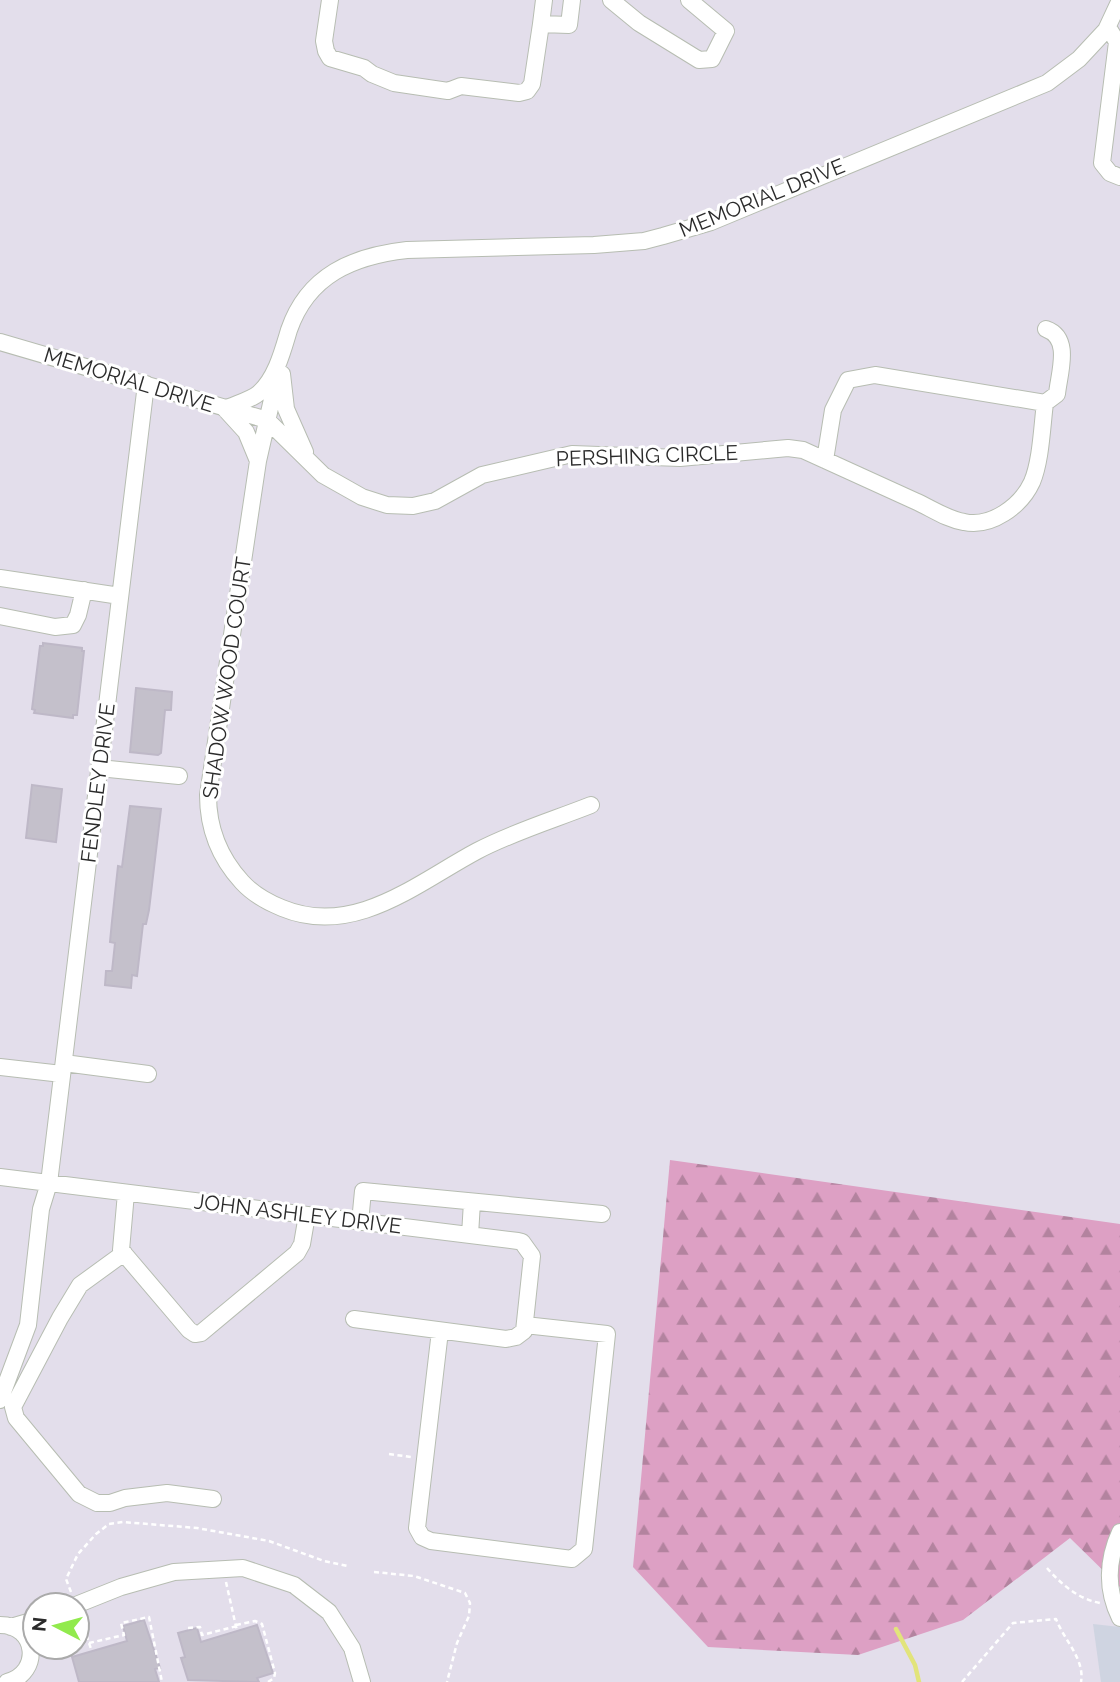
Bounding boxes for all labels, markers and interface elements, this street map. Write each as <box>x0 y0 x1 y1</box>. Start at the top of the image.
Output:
street label: MEMORIAL DRIVE <box>675 153 848 242</box>
street label: MEMORIAL DRIVE <box>41 342 217 417</box>
street label: PERSHING CIRCLE <box>555 440 739 471</box>
street label: SHADOW WOOD COURT <box>197 555 256 801</box>
street label: FENDLEY DRIVE <box>75 702 120 864</box>
street label: JOHN ASHLEY DRIVE <box>193 1188 403 1239</box>
north arrow <box>21 1591 91 1661</box>
text: N <box>27 1616 51 1633</box>

